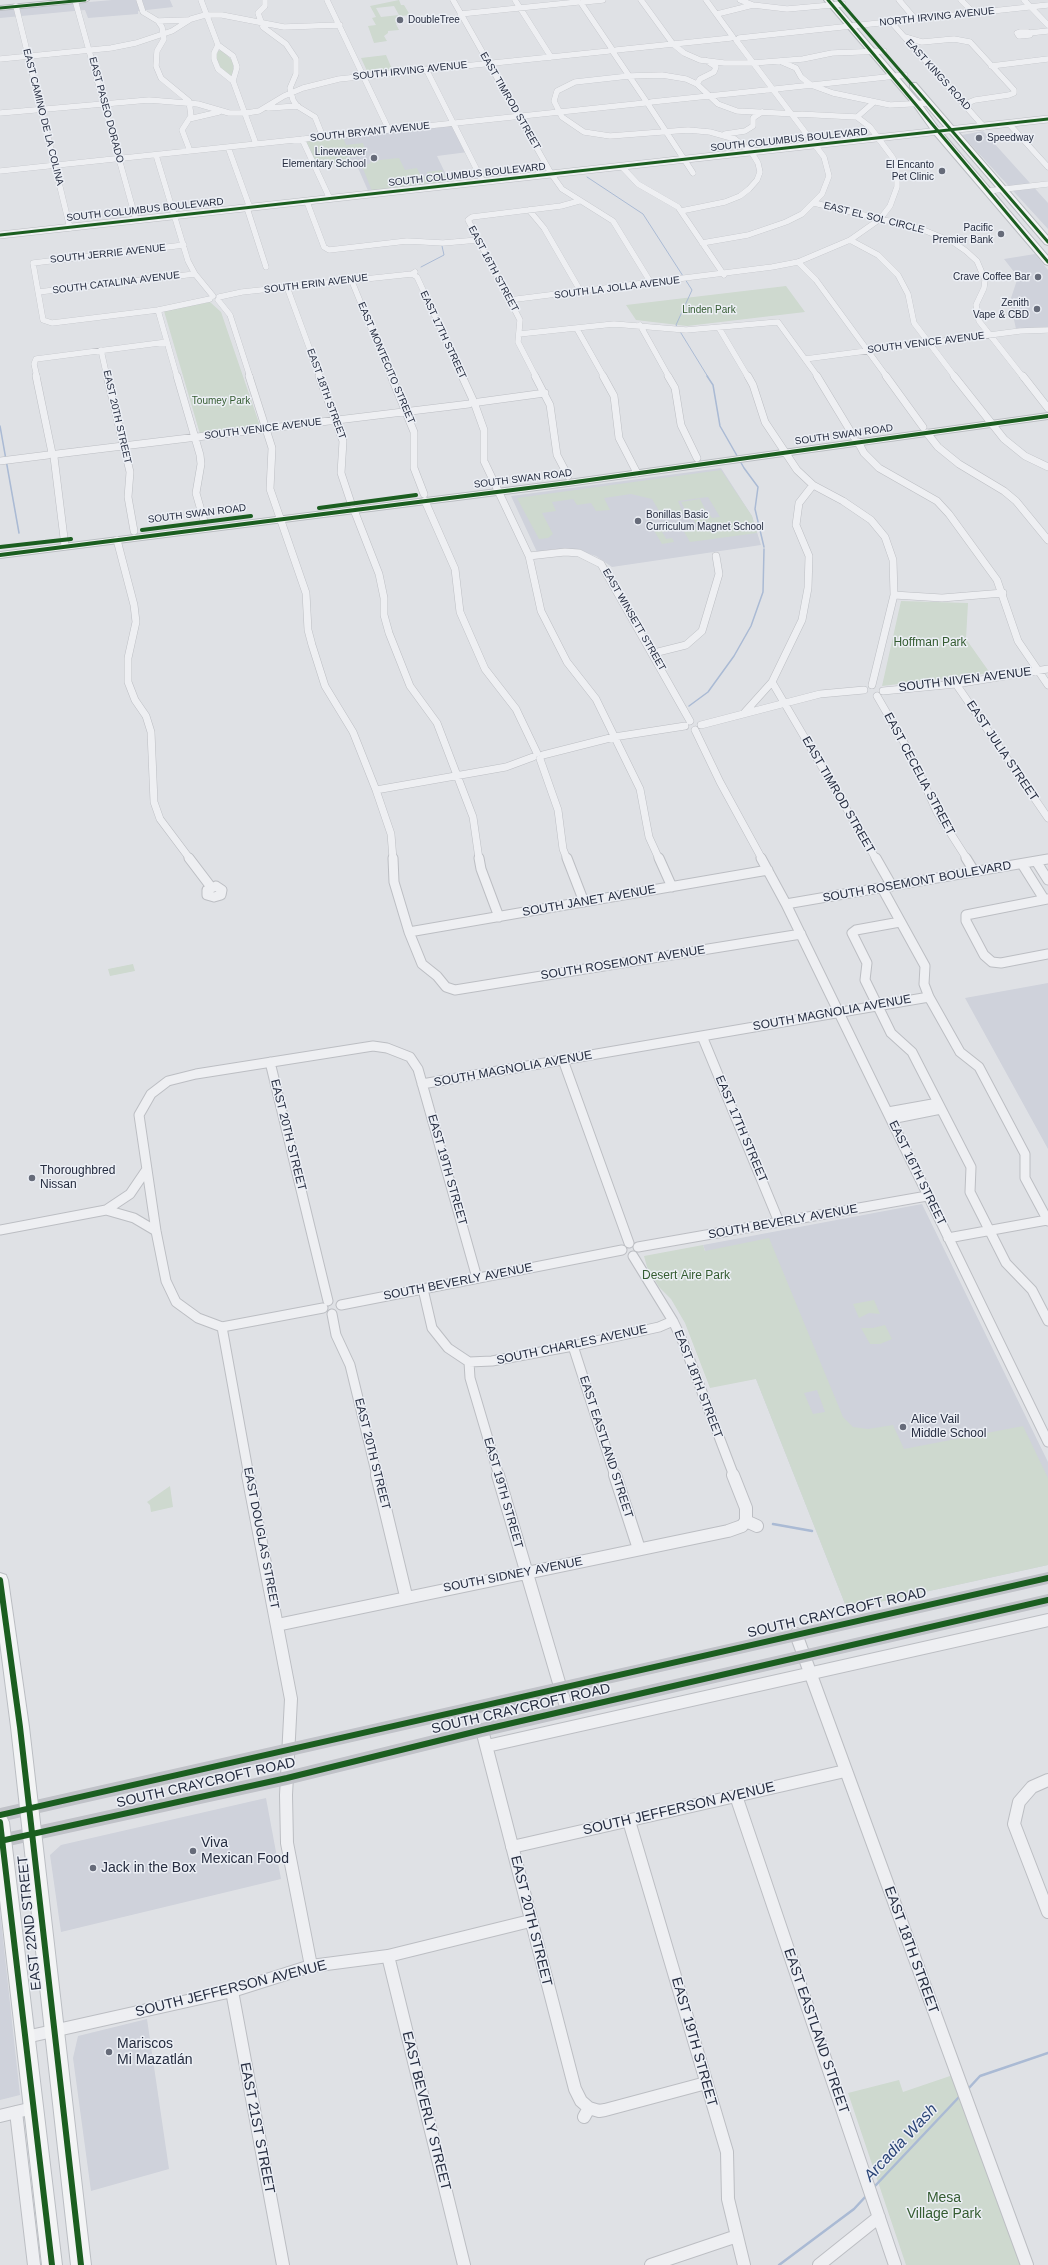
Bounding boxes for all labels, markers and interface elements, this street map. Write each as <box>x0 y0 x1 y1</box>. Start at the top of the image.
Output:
street label: NORTH IRVING AVENUE <box>879 5 995 29</box>
place label: DoubleTree <box>408 14 460 26</box>
marker: DoubleTree <box>395 15 405 25</box>
street label: EAST KINGS ROAD <box>903 37 973 113</box>
street label: EAST CAMINO DE LA COLINA <box>20 47 66 187</box>
street label: EAST TIMROD STREET <box>477 50 543 152</box>
street label: EAST PASEO DORADO <box>86 56 126 164</box>
street label: SOUTH IRVING AVENUE <box>352 59 468 83</box>
street label: SOUTH BRYANT AVENUE <box>309 120 431 144</box>
street label: SOUTH COLUMBUS BOULEVARD <box>710 126 868 154</box>
place label: Speedway <box>987 132 1034 144</box>
marker: Speedway <box>974 133 984 143</box>
place label: Lineweaver Elementary School <box>282 146 366 170</box>
marker: Lineweaver Elementary School <box>369 153 379 163</box>
place label: El Encanto Pet Clinic <box>886 159 934 182</box>
street label: SOUTH COLUMBUS BOULEVARD <box>388 161 546 189</box>
marker: El Encanto Pet Clinic <box>937 166 947 176</box>
street label: SOUTH COLUMBUS BOULEVARD <box>66 196 224 224</box>
street label: EAST EL SOL CIRCLE <box>822 200 926 236</box>
place label: Pacific Premier Bank <box>932 222 993 246</box>
street label: EAST 16TH STREET <box>465 224 521 314</box>
marker: Pacific Premier Bank <box>996 229 1006 239</box>
street label: SOUTH JERRIE AVENUE <box>49 242 167 266</box>
street label: SOUTH CATALINA AVENUE <box>52 269 180 297</box>
place label: Crave Coffee Bar <box>953 271 1030 283</box>
street label: SOUTH ERIN AVENUE <box>263 272 369 296</box>
marker: Crave Coffee Bar <box>1033 272 1043 282</box>
street label: SOUTH LA JOLLA AVENUE <box>553 274 681 302</box>
street label: EAST 17TH STREET <box>417 289 469 381</box>
place label: Zenith Vape & CBD <box>973 297 1029 320</box>
street label: EAST MONTECITO STREET <box>355 300 417 426</box>
park label: Linden Park <box>682 304 736 316</box>
marker: Zenith Vape & CBD <box>1032 304 1042 314</box>
street label: SOUTH VENICE AVENUE <box>867 330 985 356</box>
street label: EAST 18TH STREET <box>304 347 348 441</box>
street label: EAST 20TH STREET <box>100 369 134 465</box>
park label: Toumey Park <box>192 395 250 407</box>
street label: SOUTH VENICE AVENUE <box>204 416 322 442</box>
street label: SOUTH SWAN ROAD <box>794 422 894 448</box>
street label: SOUTH SWAN ROAD <box>473 467 573 491</box>
street label: SOUTH SWAN ROAD <box>147 502 247 526</box>
place label: Bonillas Basic Curriculum Magnet School <box>646 509 764 532</box>
marker: Bonillas Basic Curriculum Magnet School <box>633 516 643 526</box>
street label: EAST WINSETT STREET <box>600 567 668 673</box>
park label: Hoffman Park <box>893 636 967 650</box>
street label: SOUTH NIVEN AVENUE <box>898 665 1032 695</box>
street label: EAST JULIA STREET <box>963 698 1041 804</box>
street label: EAST CECELIA STREET <box>881 710 957 838</box>
street label: EAST TIMROD STREET <box>799 734 877 856</box>
street label: SOUTH ROSEMONT BOULEVARD <box>822 858 1012 906</box>
street label: SOUTH JANET AVENUE <box>521 882 657 920</box>
street label: SOUTH ROSEMONT AVENUE <box>540 943 706 983</box>
street label: SOUTH MAGNOLIA AVENUE <box>752 992 912 1034</box>
street label: SOUTH MAGNOLIA AVENUE <box>433 1048 593 1090</box>
street label: EAST 17TH STREET <box>712 1073 770 1185</box>
street label: EAST 20TH STREET <box>267 1078 309 1192</box>
street label: EAST 19TH STREET <box>424 1113 470 1227</box>
street label: EAST 16TH STREET <box>885 1118 949 1228</box>
place label: Thoroughbred Nissan <box>40 1164 115 1192</box>
marker: Thoroughbred Nissan <box>27 1173 37 1183</box>
street label: SOUTH BEVERLY AVENUE <box>707 1202 859 1242</box>
street label: SOUTH BEVERLY AVENUE <box>382 1260 534 1304</box>
park label: Desert Aire Park <box>642 1269 730 1283</box>
street label: SOUTH CHARLES AVENUE <box>495 1322 649 1368</box>
street label: EAST 18TH STREET <box>671 1328 725 1440</box>
street label: EAST EASTLAND STREET <box>576 1374 636 1520</box>
street label: EAST 20TH STREET <box>351 1397 393 1511</box>
place label: Alice Vail Middle School <box>911 1413 986 1441</box>
marker: Alice Vail Middle School <box>898 1422 908 1432</box>
street label: EAST 19TH STREET <box>480 1436 526 1550</box>
street label: EAST DOUGLAS STREET <box>240 1466 282 1610</box>
street label: SOUTH SIDNEY AVENUE <box>442 1554 584 1596</box>
street label: SOUTH CRAYCROFT ROAD <box>746 1584 928 1642</box>
street label: SOUTH CRAYCROFT ROAD <box>430 1680 612 1738</box>
street label: SOUTH CRAYCROFT ROAD <box>115 1754 297 1812</box>
street label: SOUTH JEFFERSON AVENUE <box>581 1779 777 1839</box>
place label: Viva Mexican Food <box>201 1835 289 1868</box>
marker: Viva Mexican Food <box>188 1846 198 1856</box>
street label: EAST 20TH STREET <box>507 1854 555 1988</box>
street label: EAST 22ND STREET <box>15 1855 45 1991</box>
place label: Jack in the Box <box>101 1860 196 1876</box>
marker: Jack in the Box <box>88 1863 98 1873</box>
street label: EAST 18TH STREET <box>880 1884 942 2016</box>
street label: EAST EASTLAND STREET <box>780 1946 852 2116</box>
street label: SOUTH JEFFERSON AVENUE <box>134 1957 328 2021</box>
street label: EAST 19TH STREET <box>667 1975 721 2109</box>
street label: EAST BEVERLY STREET <box>398 2030 454 2192</box>
place label: Mariscos Mi Mazatlán <box>117 2036 192 2068</box>
marker: Mariscos Mi Mazatlán <box>104 2047 114 2057</box>
street label: EAST 21ST STREET <box>236 2061 278 2195</box>
water label: Arcadia Wash <box>860 2100 942 2186</box>
park label: Mesa Village Park <box>907 2190 981 2222</box>

